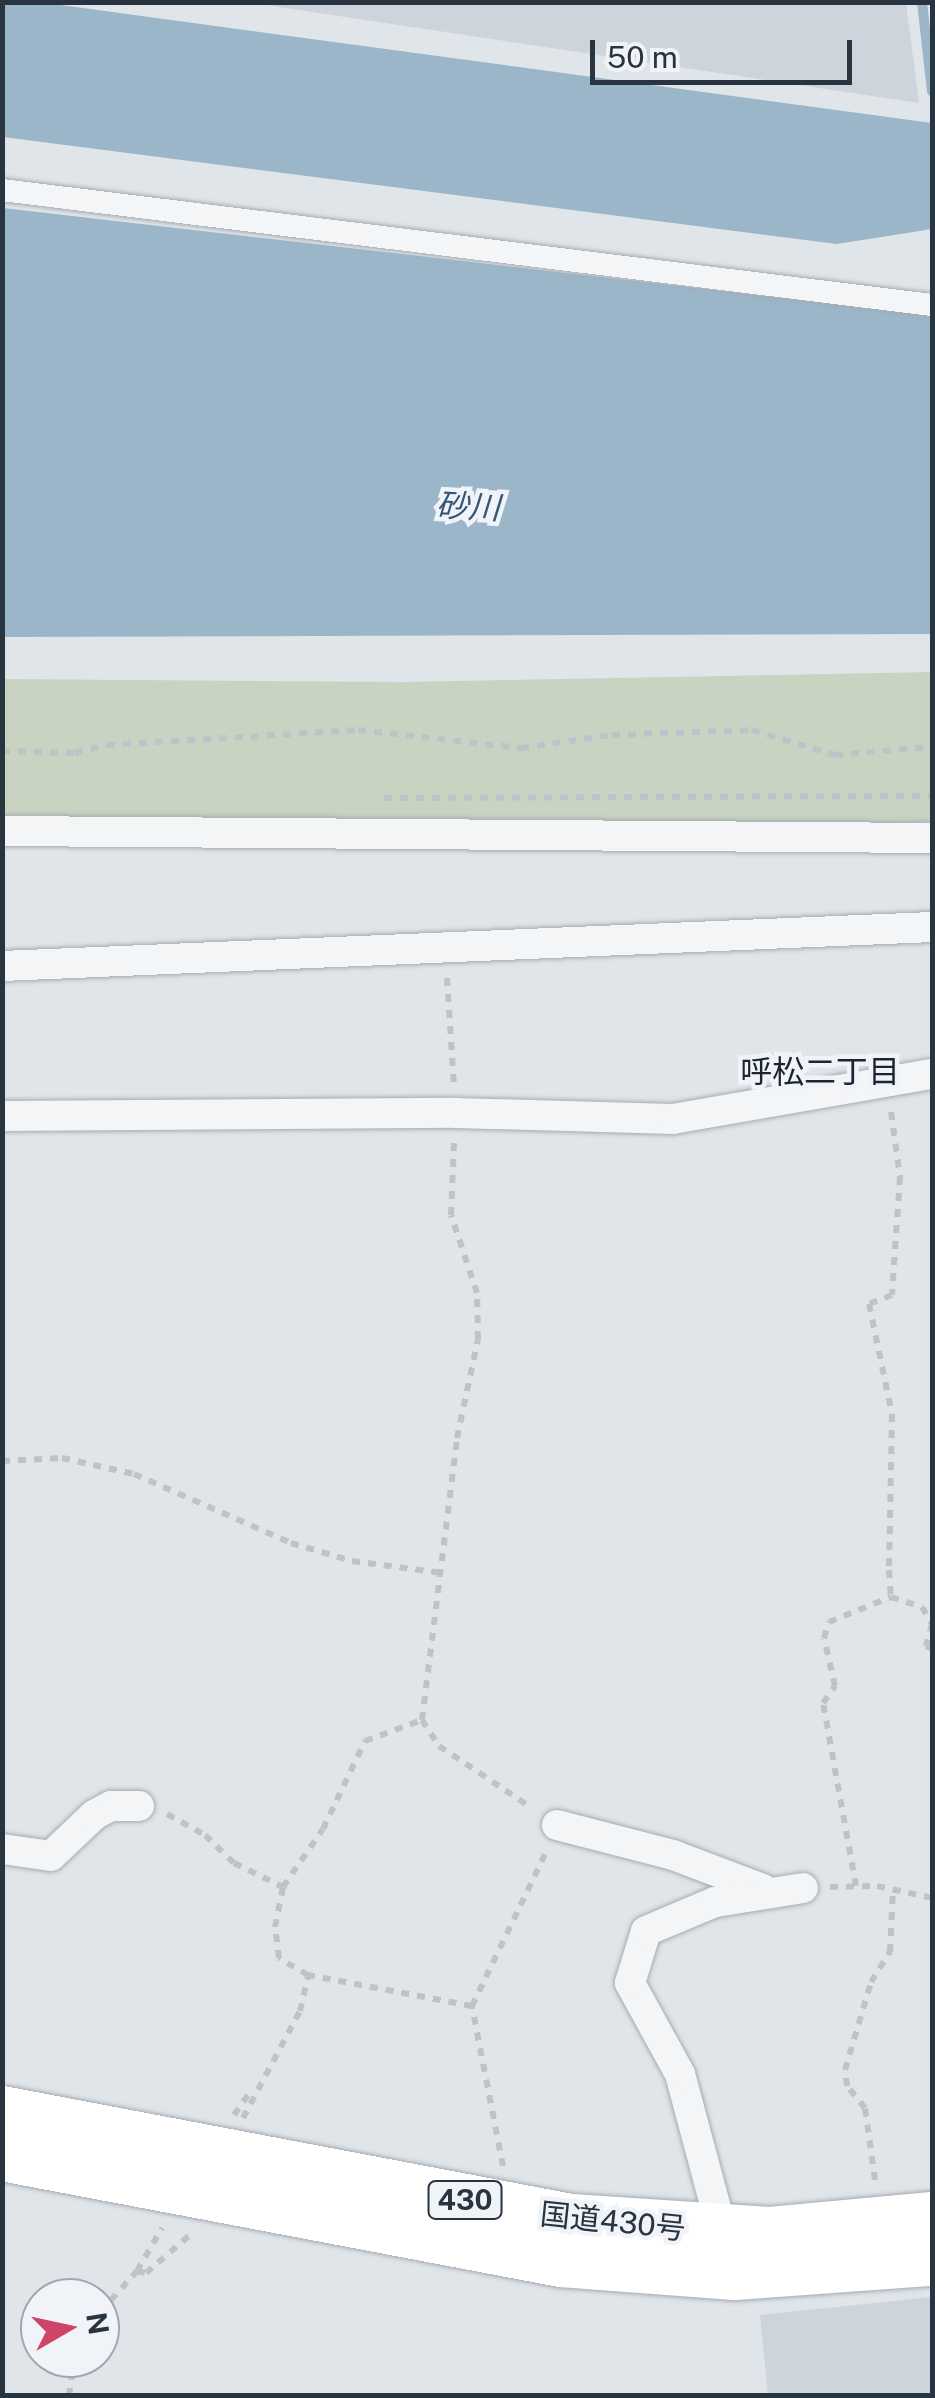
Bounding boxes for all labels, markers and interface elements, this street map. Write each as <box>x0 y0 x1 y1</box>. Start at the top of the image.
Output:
scale bar <box>595 20 858 82</box>
text: 50 m <box>607 39 678 75</box>
water label: 砂川 <box>435 486 501 528</box>
district label: 呼松二丁目 <box>740 1053 900 1091</box>
road number: 430 <box>428 2177 502 2223</box>
street label: 国道430号 <box>539 2195 687 2247</box>
north arrow <box>20 2278 120 2378</box>
text: N <box>80 2310 116 2337</box>

